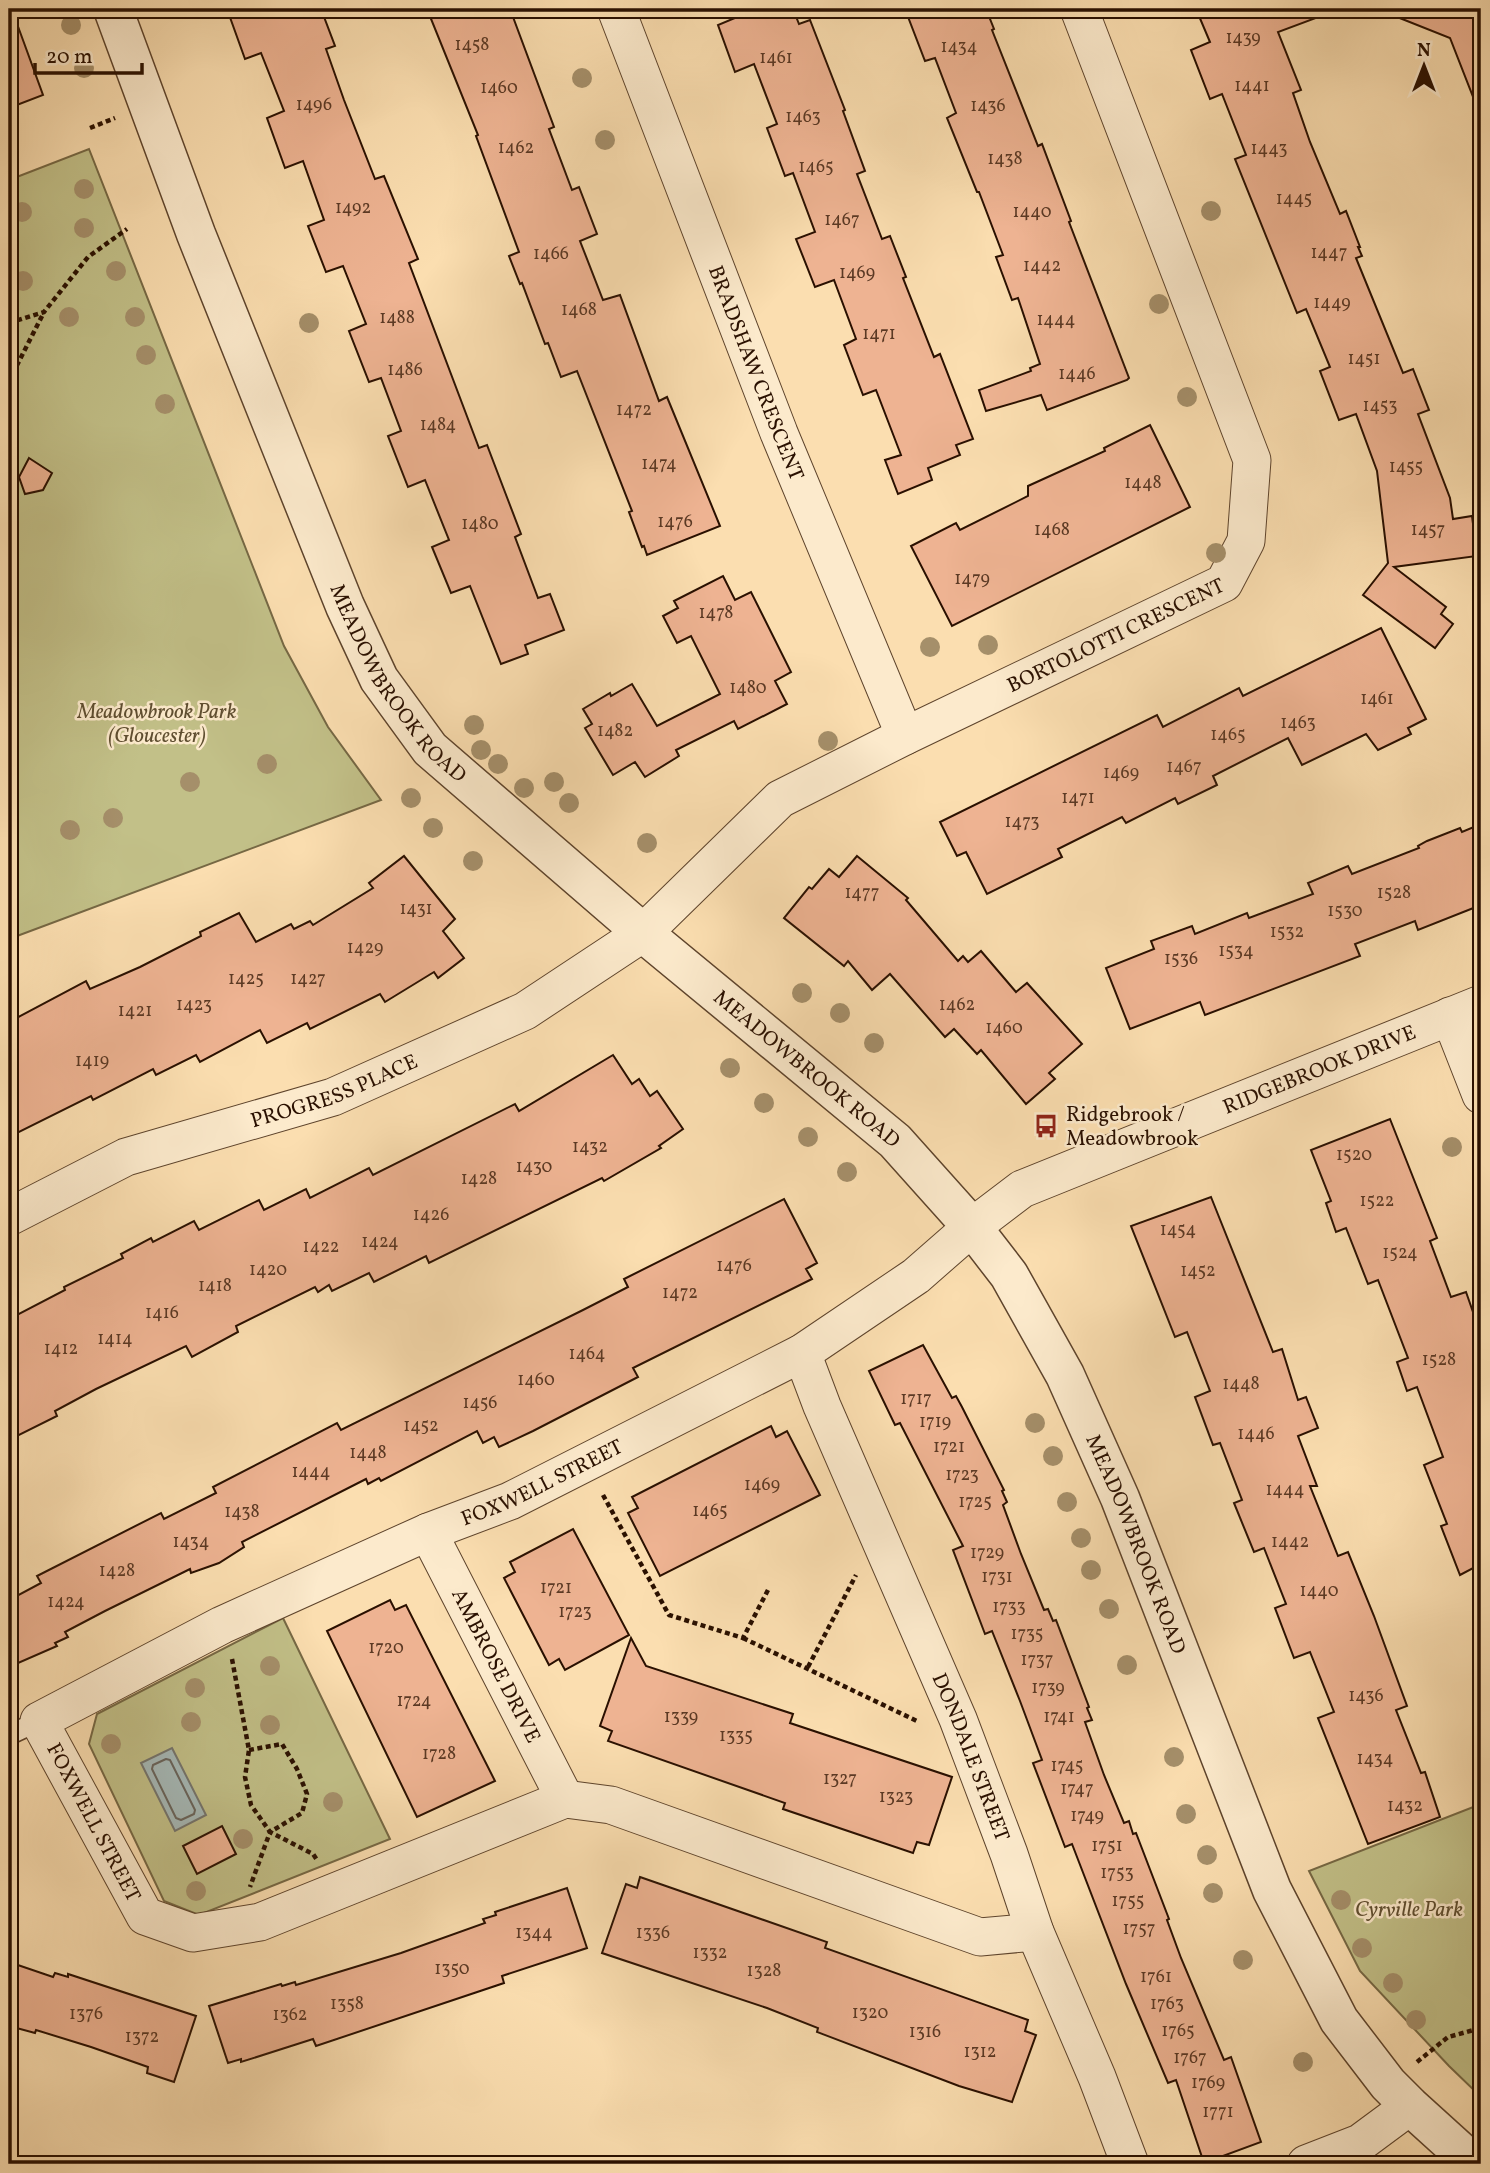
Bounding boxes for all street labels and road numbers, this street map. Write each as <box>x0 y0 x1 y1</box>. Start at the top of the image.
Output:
street label: BRADSHAW CRESCENT <box>700 262 810 485</box>
street label: BORTOLOTTI CRESCENT <box>1003 572 1230 701</box>
street label: MEADOWBROOK ROAD <box>322 580 472 790</box>
street label: MEADOWBROOK ROAD <box>707 984 906 1155</box>
street label: RIDGEBROOK DRIVE <box>1219 1019 1421 1123</box>
street label: PROGRESS PLACE <box>248 1048 423 1136</box>
street label: MEADOWBROOK ROAD <box>1077 1430 1192 1658</box>
street label: FOXWELL STREET <box>457 1433 628 1534</box>
street label: AMBROSE DRIVE <box>443 1584 547 1748</box>
street label: DONDALE STREET <box>924 1669 1016 1846</box>
street label: FOXWELL STREET <box>39 1738 147 1907</box>

